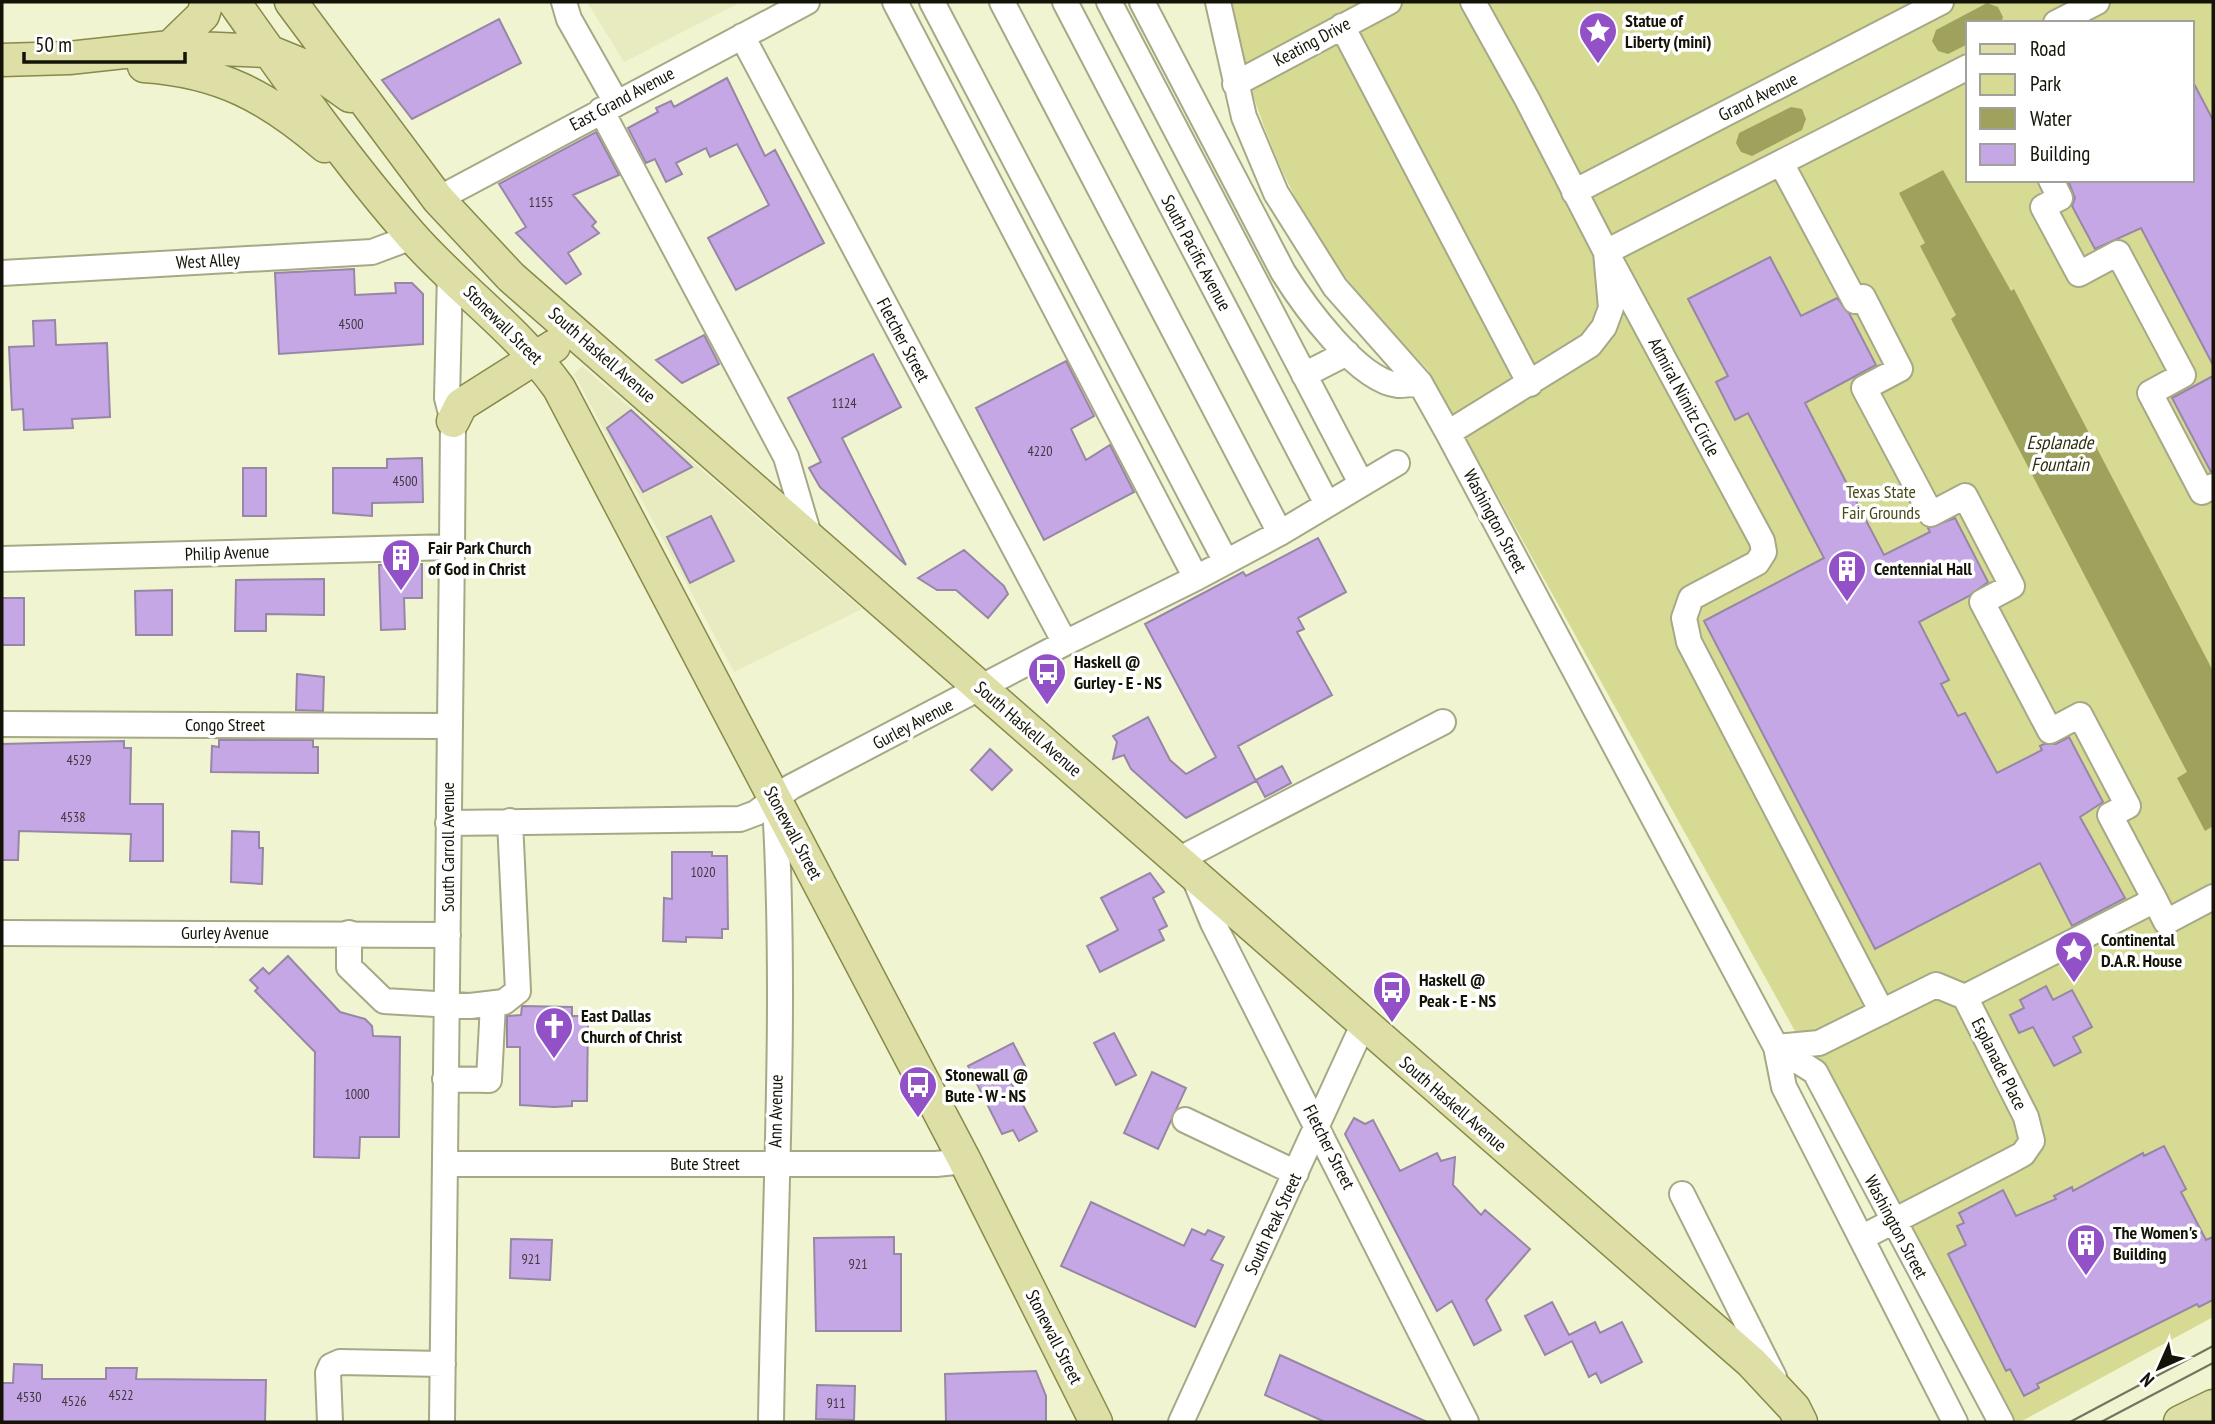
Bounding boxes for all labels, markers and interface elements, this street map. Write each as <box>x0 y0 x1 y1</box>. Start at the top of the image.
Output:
place label: Statue of Liberty (mini) <box>1625 9 1711 53</box>
place icon: Statue of Liberty (mini) <box>1577 10 1619 65</box>
street label: Keating Drive <box>1269 12 1354 71</box>
scale bar <box>24 21 186 65</box>
legend <box>1966 21 2194 182</box>
text: 50 m <box>35 31 72 58</box>
text: Road <box>2030 35 2066 62</box>
street label: East Grand Avenue <box>565 61 678 136</box>
street label: Grand Avenue <box>1714 67 1801 126</box>
text: Park <box>2030 70 2061 97</box>
text: Water <box>2030 105 2072 132</box>
text: Building <box>2030 140 2090 167</box>
street label: South Pacific Avenue <box>1156 191 1237 315</box>
house number: 1155 <box>528 193 554 211</box>
street label: West Alley <box>175 247 241 274</box>
street label: Stonewall Street <box>459 280 548 369</box>
street label: Fletcher Street <box>872 294 935 386</box>
street label: South Haskell Avenue <box>544 302 661 407</box>
house number: 4500 <box>338 315 364 333</box>
street label: Admiral Nimitz Circle <box>1643 333 1725 460</box>
house number: 1124 <box>831 394 857 412</box>
water label: Esplanade Fountain <box>2027 430 2095 476</box>
house number: 4220 <box>1027 442 1053 460</box>
street label: Washington Street <box>1459 465 1532 576</box>
house number: 4500 <box>392 472 418 490</box>
park label: Texas State Fair Grounds <box>1842 480 1920 524</box>
place label: Fair Park Church of God in Christ <box>428 536 531 580</box>
building icon: Fair Park Church of God in Christ <box>380 537 422 592</box>
street label: Philip Avenue <box>184 540 270 565</box>
building icon: Centennial Hall <box>1826 548 1868 603</box>
place label: Centennial Hall <box>1874 557 1973 580</box>
place label: Haskell @ Gurley - E - NS <box>1074 650 1162 694</box>
bus stop icon: Haskell @ Gurley - E - NS <box>1026 651 1068 706</box>
street label: South Haskell Avenue <box>970 676 1087 781</box>
street label: Gurley Avenue <box>869 693 957 754</box>
street label: Congo Street <box>185 713 265 736</box>
house number: 4529 <box>66 751 92 769</box>
street label: South Carroll Avenue <box>436 782 459 912</box>
street label: Stonewall Street <box>759 782 828 884</box>
house number: 4538 <box>60 808 86 826</box>
house number: 1020 <box>690 863 716 881</box>
street label: Gurley Avenue <box>181 921 269 944</box>
place label: Continental D.A.R. House <box>2101 928 2182 972</box>
place icon: Continental D.A.R. House <box>2053 929 2095 984</box>
place label: Haskell @ Peak - E - NS <box>1419 968 1496 1012</box>
bus stop icon: Haskell @ Peak - E - NS <box>1371 969 1413 1024</box>
place label: East Dallas Church of Christ <box>581 1004 683 1048</box>
church icon: East Dallas Church of Christ <box>533 1005 575 1060</box>
street label: Esplanade Place <box>1966 1014 2032 1114</box>
street label: South Haskell Avenue <box>1395 1051 1512 1156</box>
place label: Stonewall @ Bute - W - NS <box>945 1063 1028 1107</box>
bus stop icon: Stonewall @ Bute - W - NS <box>897 1064 939 1119</box>
street label: Ann Avenue <box>763 1074 788 1148</box>
house number: 1000 <box>344 1085 370 1103</box>
street label: Fletcher Street <box>1298 1101 1361 1193</box>
street label: Bute Street <box>670 1152 740 1175</box>
street label: South Peak Street <box>1239 1169 1306 1278</box>
street label: Washington Street <box>1860 1171 1933 1282</box>
place label: The Women's Building <box>2113 1221 2198 1265</box>
building icon: The Women's Building <box>2065 1222 2107 1277</box>
house number: 921 <box>522 1250 540 1268</box>
house number: 921 <box>849 1255 867 1273</box>
street label: Stonewall Street <box>1021 1286 1088 1388</box>
north arrow <box>2124 1333 2194 1403</box>
text: N <box>2135 1368 2159 1392</box>
house number: 4522 <box>108 1386 134 1404</box>
house number: 4530 <box>16 1388 42 1406</box>
house number: 4526 <box>61 1392 87 1410</box>
house number: 911 <box>827 1394 845 1412</box>

